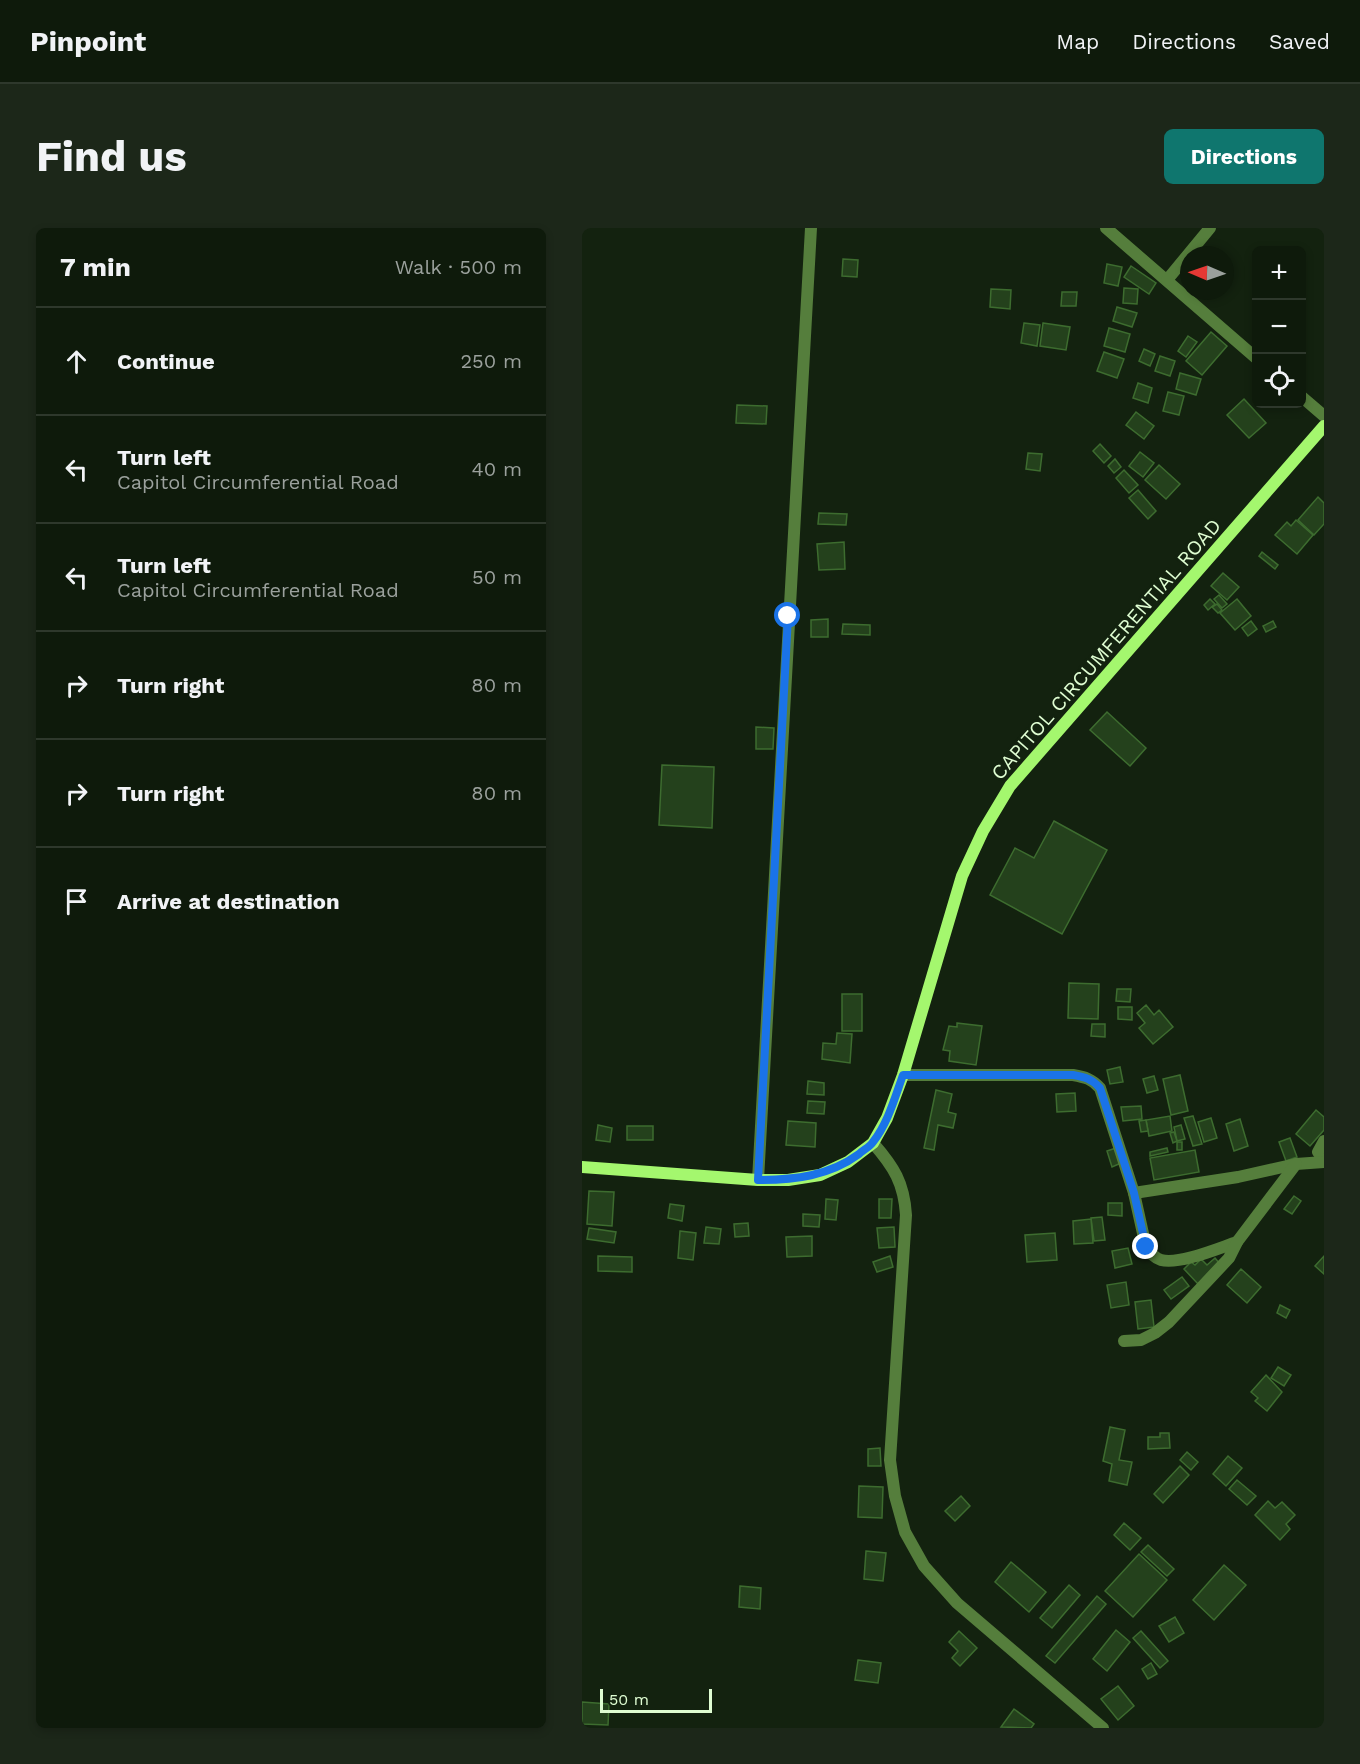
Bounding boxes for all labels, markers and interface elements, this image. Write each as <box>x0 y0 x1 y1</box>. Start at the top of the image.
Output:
text: Pinpoint <box>30 25 146 58</box>
text: Map <box>1056 29 1099 54</box>
text: Directions <box>1132 29 1236 54</box>
text: Saved <box>1269 29 1330 54</box>
button: Directions <box>1164 129 1324 184</box>
text: Find us <box>36 132 187 181</box>
north arrow <box>1180 246 1234 300</box>
map controls <box>1252 246 1306 408</box>
button: + <box>1252 246 1306 300</box>
text: 7 min <box>60 252 131 282</box>
text: Walk · 500 m <box>395 255 522 279</box>
button: − <box>1252 300 1306 354</box>
icon: ahead <box>60 345 93 378</box>
text: Continue <box>117 349 215 374</box>
text: 250 m <box>460 349 522 373</box>
button: locate <box>1252 354 1306 408</box>
text: Turn left <box>117 445 211 470</box>
icon: left <box>60 453 93 486</box>
text: 40 m <box>471 457 522 481</box>
text: Capitol Circumferential Road <box>117 470 399 494</box>
street label: CAPITOL CIRCUMFERENTIAL ROAD <box>986 514 1226 784</box>
text: Turn left <box>117 553 211 578</box>
icon: left <box>60 561 93 594</box>
text: 50 m <box>472 565 522 589</box>
text: Capitol Circumferential Road <box>117 578 399 602</box>
route start <box>774 602 800 628</box>
icon: right <box>60 669 93 702</box>
text: Turn right <box>117 673 224 698</box>
text: 80 m <box>471 673 522 697</box>
icon: right <box>60 777 93 810</box>
text: Turn right <box>117 781 224 806</box>
text: 80 m <box>471 781 522 805</box>
icon: arrive <box>60 885 93 918</box>
text: Arrive at destination <box>117 889 340 914</box>
route end <box>1132 1233 1158 1259</box>
scale bar <box>600 1686 712 1714</box>
text: 50 m <box>609 1690 649 1709</box>

